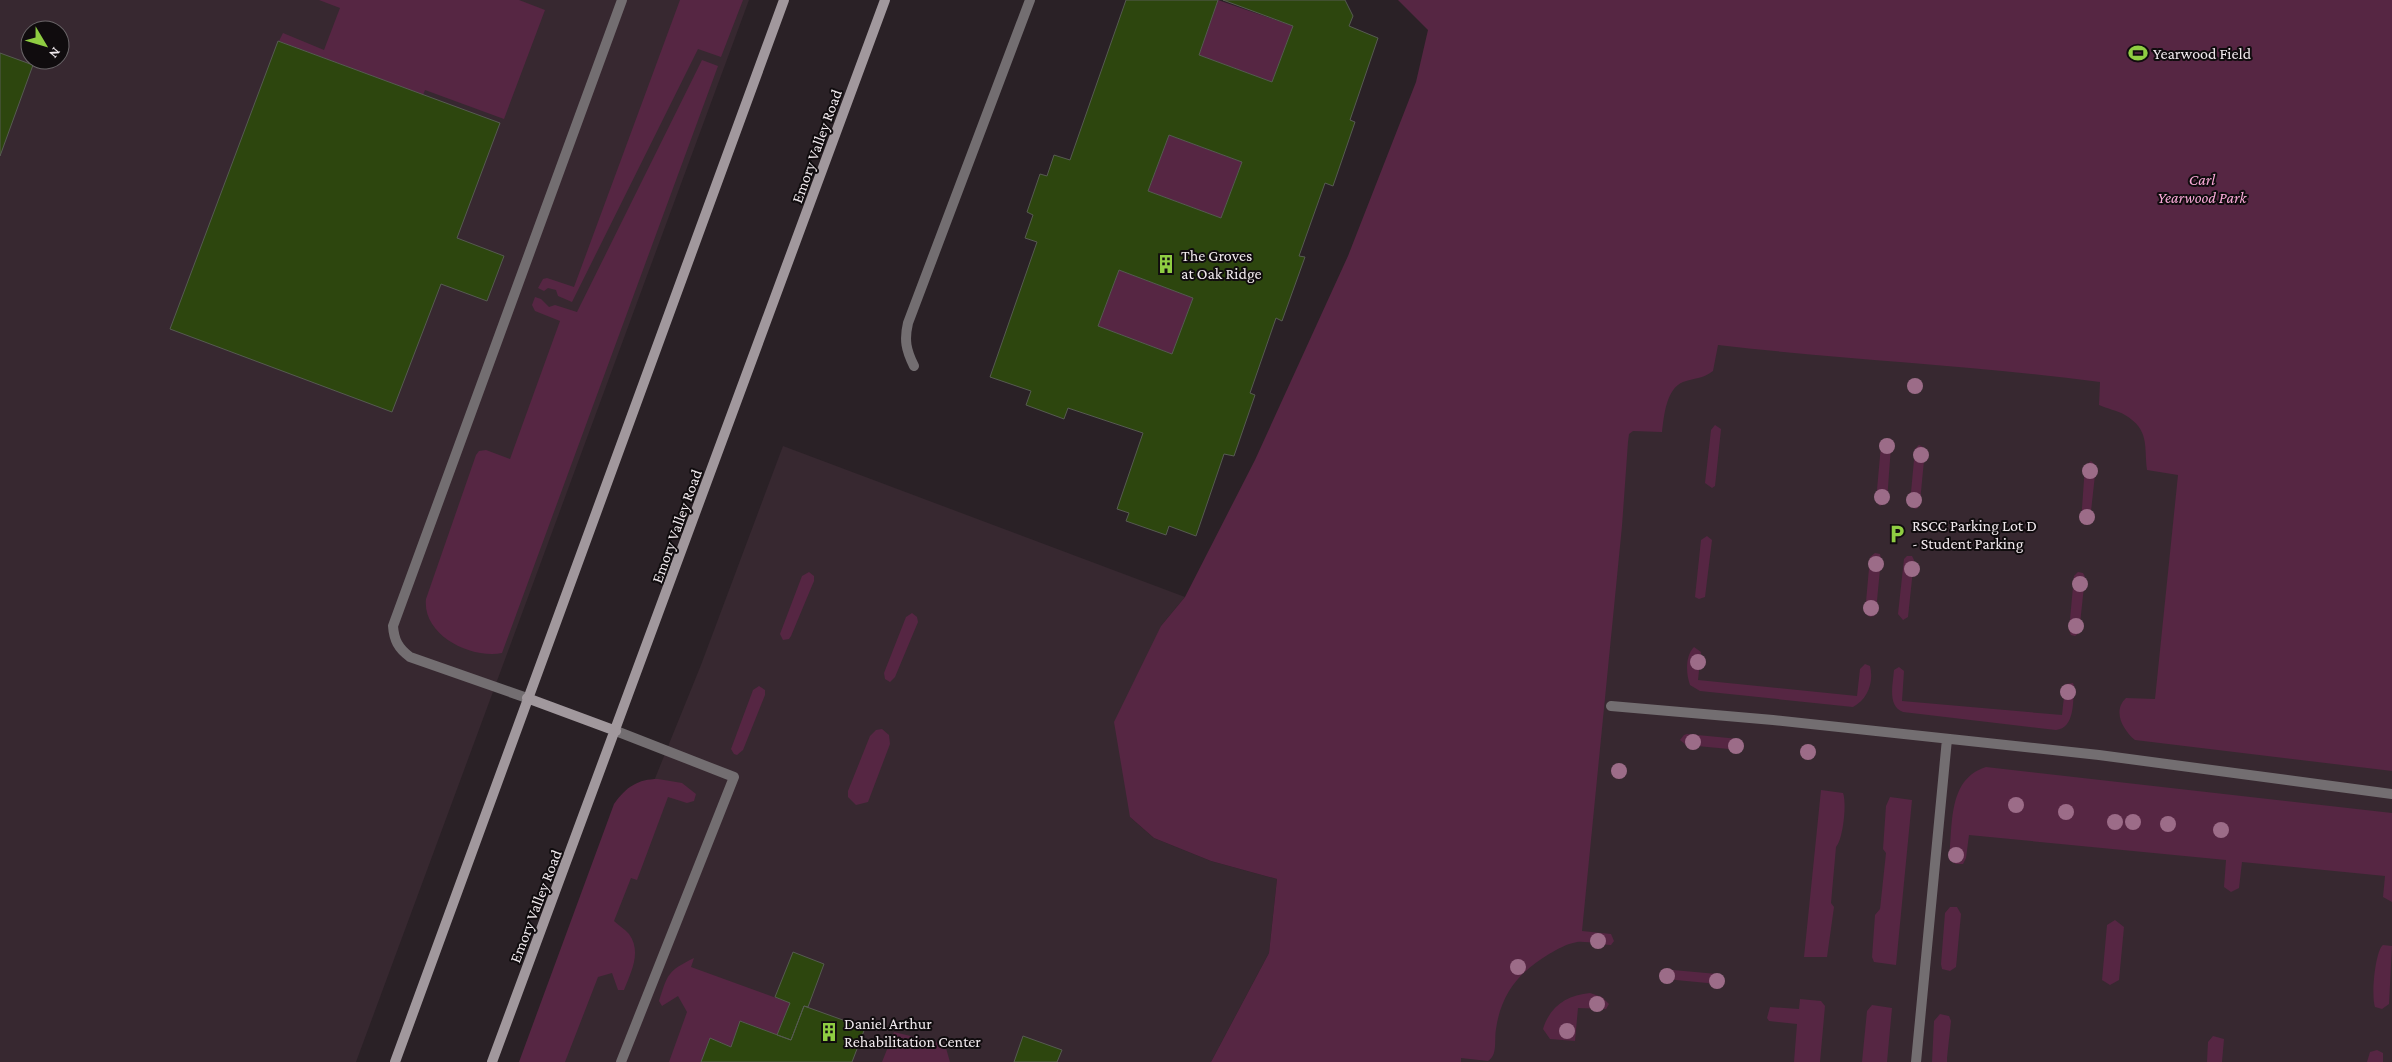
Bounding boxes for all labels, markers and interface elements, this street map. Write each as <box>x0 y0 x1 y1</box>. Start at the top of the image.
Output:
north arrow <box>20 20 70 70</box>
sports icon: Yearwood Field <box>2127 42 2149 64</box>
text: N <box>46 44 64 62</box>
place label: Yearwood Field <box>2153 45 2252 62</box>
street label: Emory Valley Road <box>788 87 846 206</box>
park label: Carl Yearwood Park <box>2157 171 2248 206</box>
place label: The Groves at Oak Ridge <box>1181 247 1262 283</box>
building icon: The Groves at Oak Ridge <box>1155 253 1177 275</box>
street label: Emory Valley Road <box>648 467 706 586</box>
place label: RSCC Parking Lot D - Student Parking <box>1912 517 2037 553</box>
parking icon: RSCC Parking Lot D - Student Parking <box>1886 523 1908 545</box>
street label: Emory Valley Road <box>506 847 566 965</box>
place label: Daniel Arthur Rehabilitation Center <box>844 1015 981 1050</box>
building icon: Daniel Arthur Rehabilitation Center <box>818 1021 840 1043</box>

